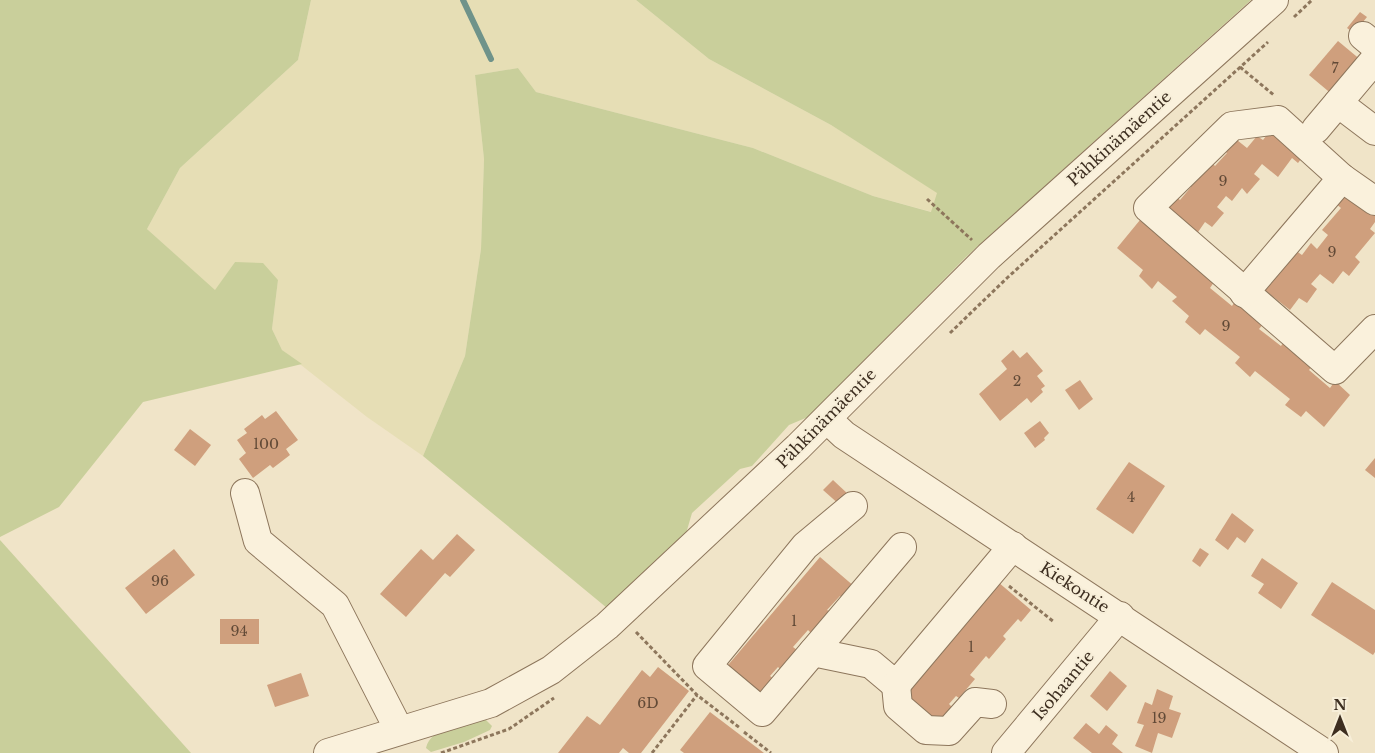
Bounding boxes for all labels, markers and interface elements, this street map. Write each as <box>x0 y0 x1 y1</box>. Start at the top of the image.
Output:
house number: 7 <box>1331 59 1339 77</box>
street label: Pähkinämäentie <box>1063 86 1175 190</box>
house number: 9 <box>1218 172 1228 190</box>
house number: 9 <box>1327 243 1337 261</box>
house number: 9 <box>1221 317 1231 335</box>
street label: Pähkinämäentie <box>772 364 880 472</box>
house number: 2 <box>1013 372 1021 390</box>
house number: 100 <box>253 435 279 453</box>
house number: 4 <box>1127 488 1135 506</box>
street label: Kiekontie <box>1037 557 1113 617</box>
house number: 96 <box>151 572 169 590</box>
house number: 1 <box>791 612 797 630</box>
house number: 94 <box>230 622 248 640</box>
house number: 1 <box>968 638 974 656</box>
street label: Isohaantie <box>1028 646 1098 724</box>
north arrow <box>1315 693 1365 743</box>
house number: 6D <box>637 694 659 712</box>
text: N <box>1333 696 1347 714</box>
house number: 19 <box>1151 709 1167 727</box>

